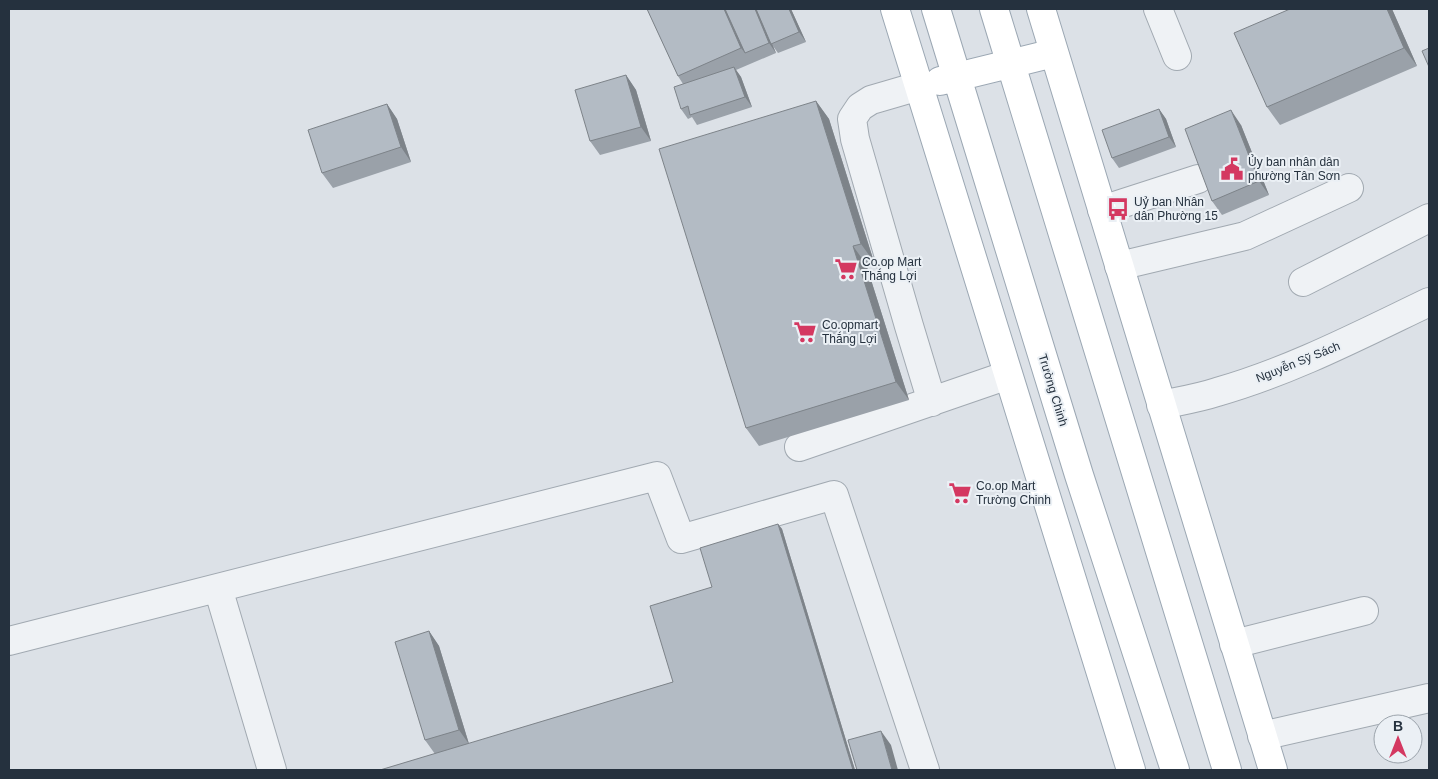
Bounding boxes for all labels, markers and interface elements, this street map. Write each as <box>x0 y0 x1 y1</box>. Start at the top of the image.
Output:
place label: Ủy ban nhân dân phường Tân Sơn <box>1248 154 1340 183</box>
public building icon: Ủy ban nhân dân phường Tân Sơn <box>1219 156 1245 182</box>
place label: Uỷ ban Nhân dân Phường 15 <box>1134 195 1218 223</box>
bus stop icon: Uỷ ban Nhân dân Phường 15 <box>1105 196 1131 222</box>
place label: Co.op Mart Thắng Lợi <box>862 255 922 283</box>
supermarket icon: Co.op Mart Thắng Lợi <box>833 256 859 282</box>
place label: Co.opmart Thắng Lợi <box>822 318 879 346</box>
supermarket icon: Co.opmart Thắng Lợi <box>792 319 818 345</box>
street label: Nguyễn Sỹ Sách <box>1254 338 1342 385</box>
street label: Trường Chinh <box>1035 352 1071 428</box>
place label: Co.op Mart Trường Chinh <box>976 479 1051 507</box>
supermarket icon: Co.op Mart Trường Chinh <box>947 480 973 506</box>
north arrow <box>1373 714 1423 764</box>
text: B <box>1393 718 1403 734</box>

